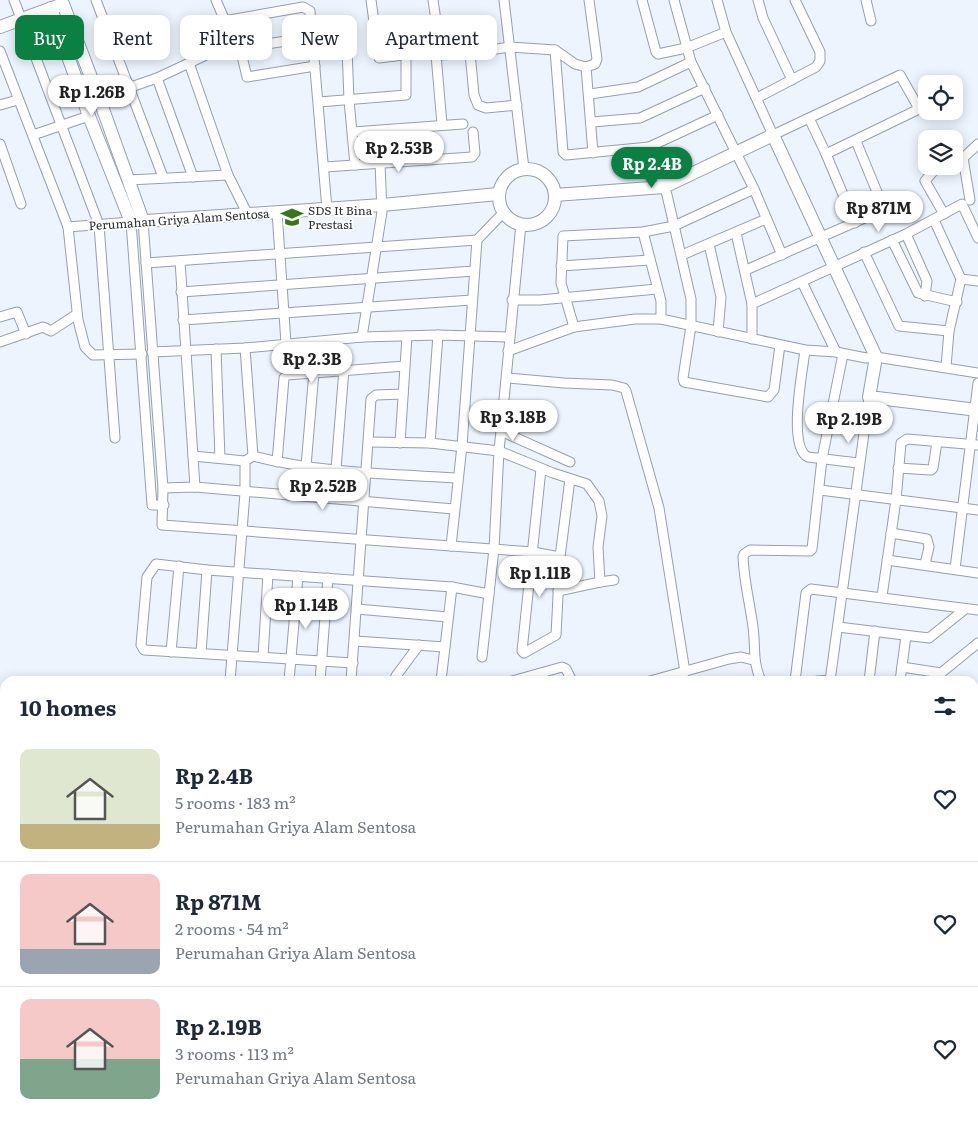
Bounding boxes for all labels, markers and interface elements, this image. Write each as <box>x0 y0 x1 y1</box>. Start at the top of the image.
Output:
chip: Buy <box>15 15 84 60</box>
chip: Rent <box>94 15 170 60</box>
chip: Filters <box>180 15 272 60</box>
chip: New <box>282 15 357 60</box>
chip: Apartment <box>367 15 497 60</box>
pin: Rp 1.26B <box>40 74 144 117</box>
map controls <box>918 75 963 175</box>
button: locate <box>918 75 963 120</box>
text: Rp 1.26B <box>59 79 125 103</box>
pin: Rp 2.53B <box>347 130 451 173</box>
button: layers <box>918 130 963 175</box>
text: Rp 2.53B <box>365 135 433 159</box>
pin: Rp 2.4B <box>606 146 698 189</box>
text: Rp 2.4B <box>622 151 682 175</box>
pin: Rp 871M <box>833 190 925 233</box>
text: Rp 871M <box>846 195 912 219</box>
place label: SDS It Bina Prestasi <box>308 201 373 233</box>
street label: Perumahan Griya Alam Sentosa <box>88 204 270 234</box>
school or university icon: SDS It Bina Prestasi <box>279 204 305 230</box>
pin: Rp 2.3B <box>266 342 358 384</box>
text: Rp 2.3B <box>282 346 342 370</box>
pin: Rp 3.18B <box>461 400 565 442</box>
pin: Rp 2.19B <box>797 402 901 444</box>
text: Rp 3.18B <box>480 404 546 428</box>
text: Rp 2.19B <box>816 406 882 430</box>
pin: Rp 2.52B <box>271 468 375 511</box>
text: Rp 2.52B <box>289 473 357 497</box>
pin: Rp 1.11B <box>488 556 592 598</box>
text: Rp 1.11B <box>509 560 571 584</box>
pin: Rp 1.14B <box>254 588 358 630</box>
text: Rp 1.14B <box>274 592 338 616</box>
text: 10 homes <box>20 691 116 722</box>
icon: filters <box>931 692 959 720</box>
text: Rp 2.4B <box>175 759 253 790</box>
icon: home <box>60 769 120 829</box>
icon: heart <box>931 785 959 813</box>
text: 5 rooms · 183 m² <box>175 790 296 814</box>
text: Perumahan Griya Alam Sentosa <box>175 814 416 838</box>
text: Rp 871M <box>175 885 261 916</box>
icon: home <box>60 894 120 954</box>
icon: heart <box>931 910 959 938</box>
text: 2 rooms · 54 m² <box>175 916 289 940</box>
text: Perumahan Griya Alam Sentosa <box>175 940 416 964</box>
text: Rp 2.19B <box>175 1010 262 1041</box>
icon: home <box>60 1019 120 1079</box>
icon: heart <box>931 1035 959 1063</box>
text: 3 rooms · 113 m² <box>175 1041 294 1065</box>
text: Perumahan Griya Alam Sentosa <box>175 1065 416 1089</box>

